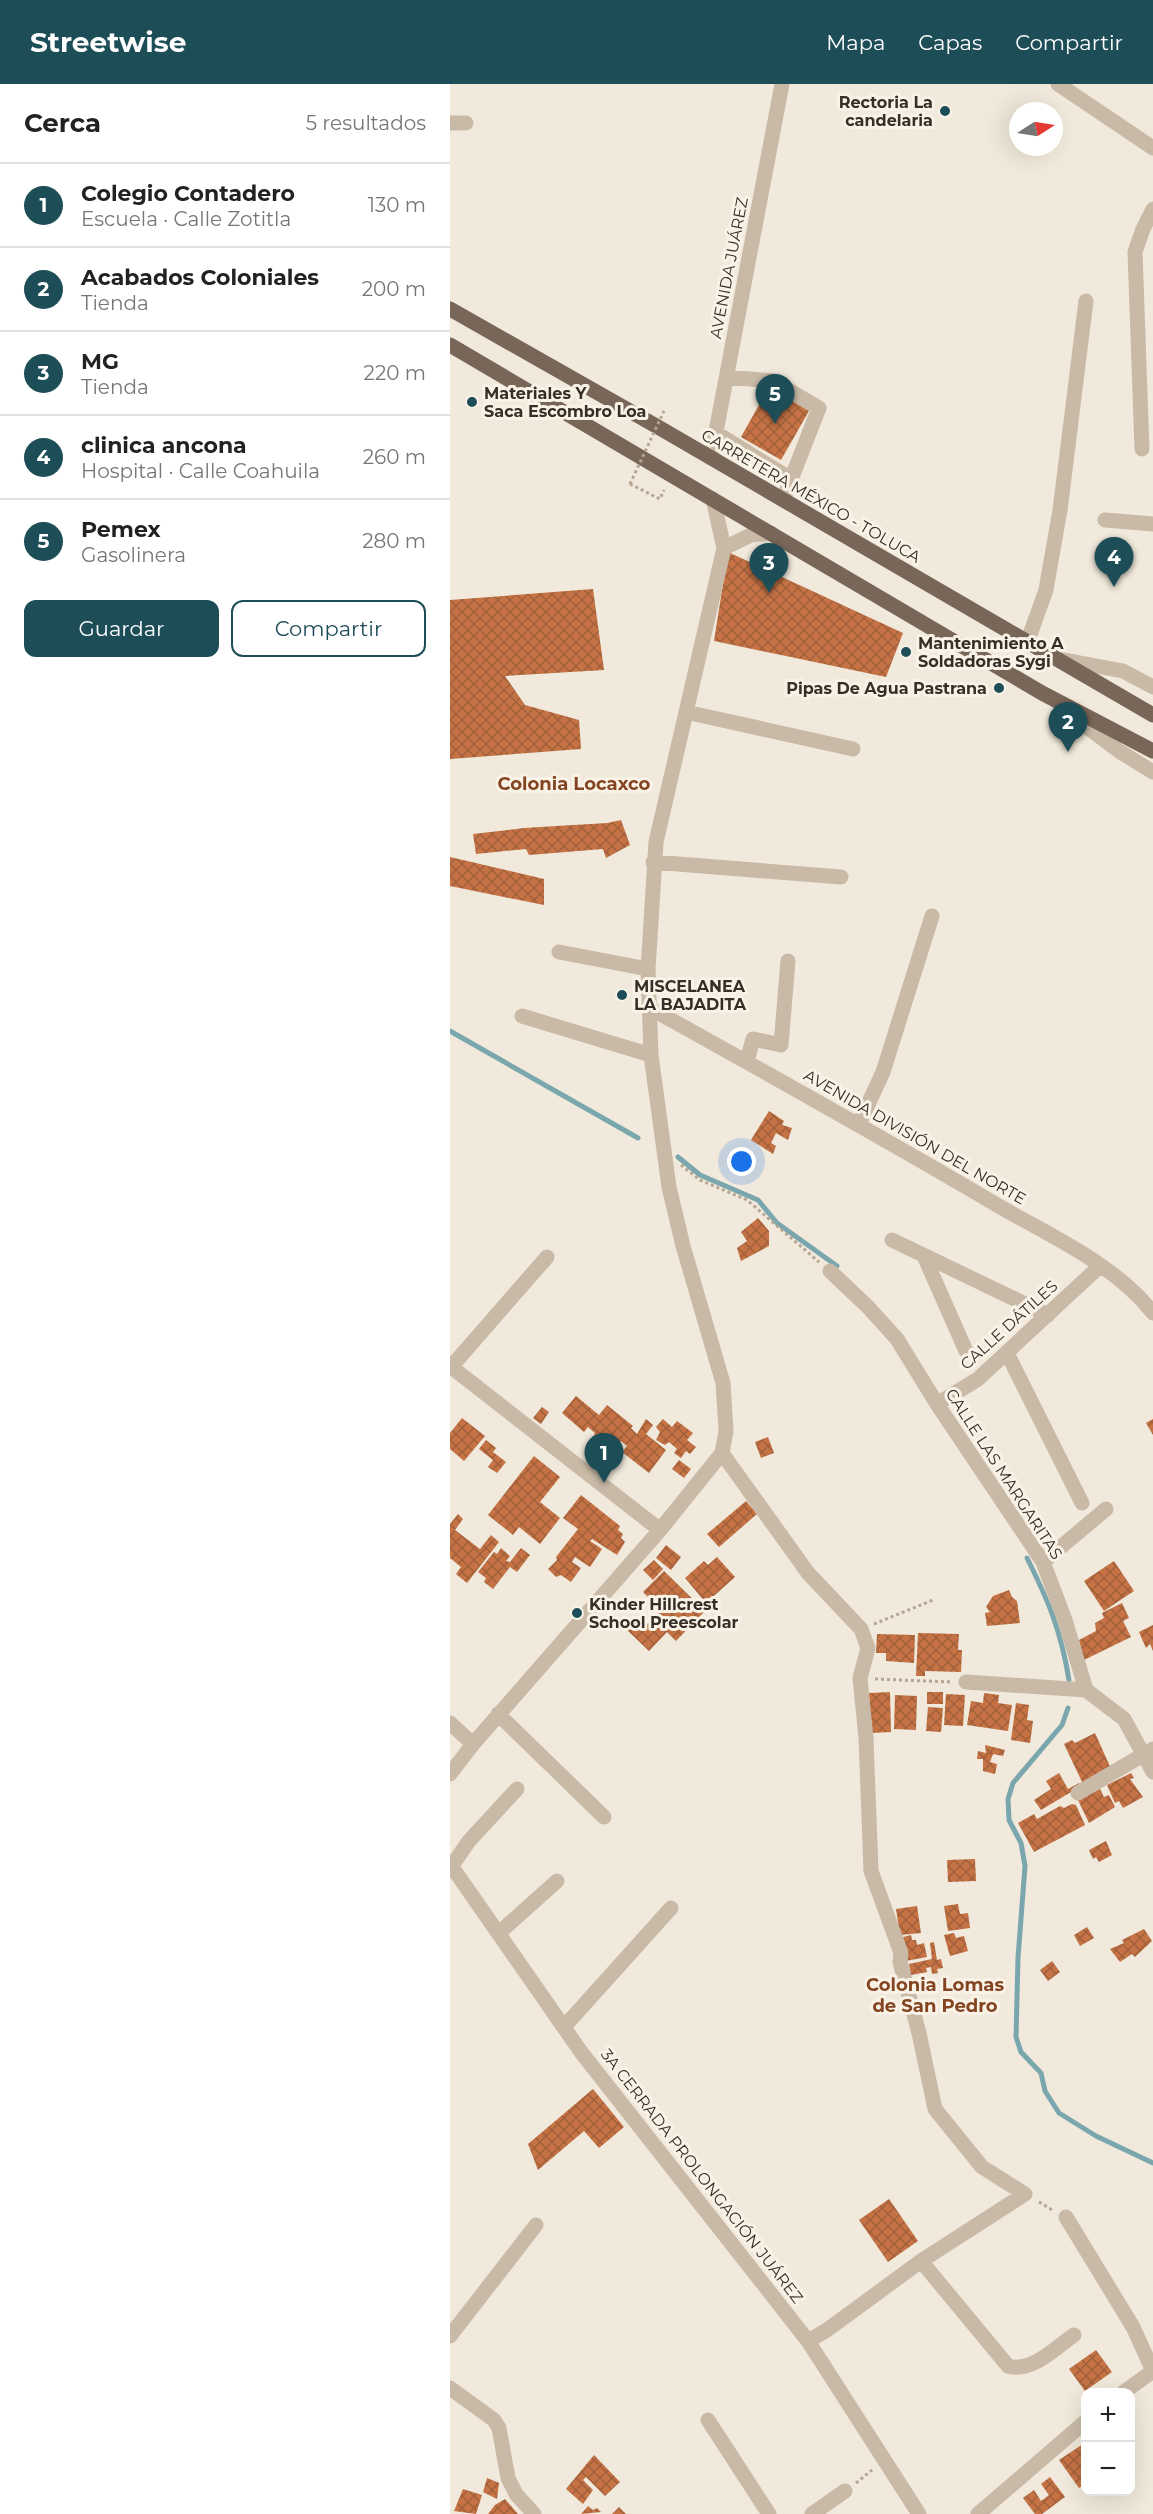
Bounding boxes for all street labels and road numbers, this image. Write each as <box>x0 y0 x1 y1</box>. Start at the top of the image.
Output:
street label: AVENIDA JUÁREZ <box>706 196 752 340</box>
street label: CARRETERA MÉXICO - TOLUCA <box>698 425 924 567</box>
street label: AVENIDA DIVISIÓN DEL NORTE <box>801 1065 1029 1209</box>
street label: CALLE DÁTILES <box>956 1276 1062 1374</box>
street label: CALLE LAS MARGARITAS <box>942 1385 1066 1563</box>
street label: 3A CERRADA PROLONGACIÓN JUÁREZ <box>597 2045 807 2307</box>

